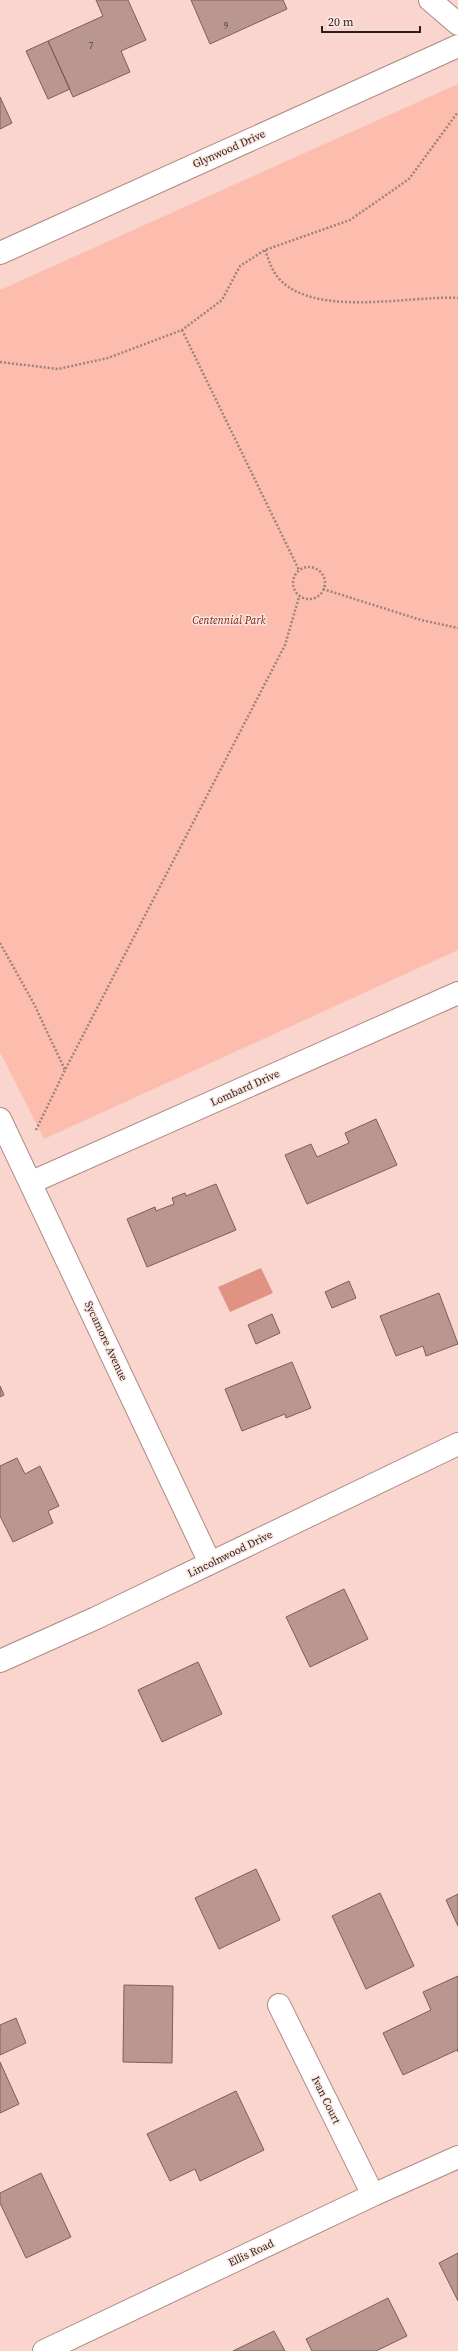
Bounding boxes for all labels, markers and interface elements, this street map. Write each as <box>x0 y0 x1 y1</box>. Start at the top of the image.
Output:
scale bar <box>322 8 420 34</box>
text: 20 m <box>328 14 354 30</box>
house number: 9 <box>224 20 229 32</box>
house number: 7 <box>89 40 94 52</box>
street label: Glynwood Drive <box>190 126 268 172</box>
park label: Centennial Park <box>192 613 267 628</box>
street label: Lombard Drive <box>208 1066 282 1110</box>
street label: Sycamore Avenue <box>81 1299 131 1384</box>
street label: Lincolnwood Drive <box>185 1527 275 1581</box>
street label: Ivan Court <box>308 2074 344 2127</box>
street label: Ellis Road <box>226 2236 277 2270</box>

